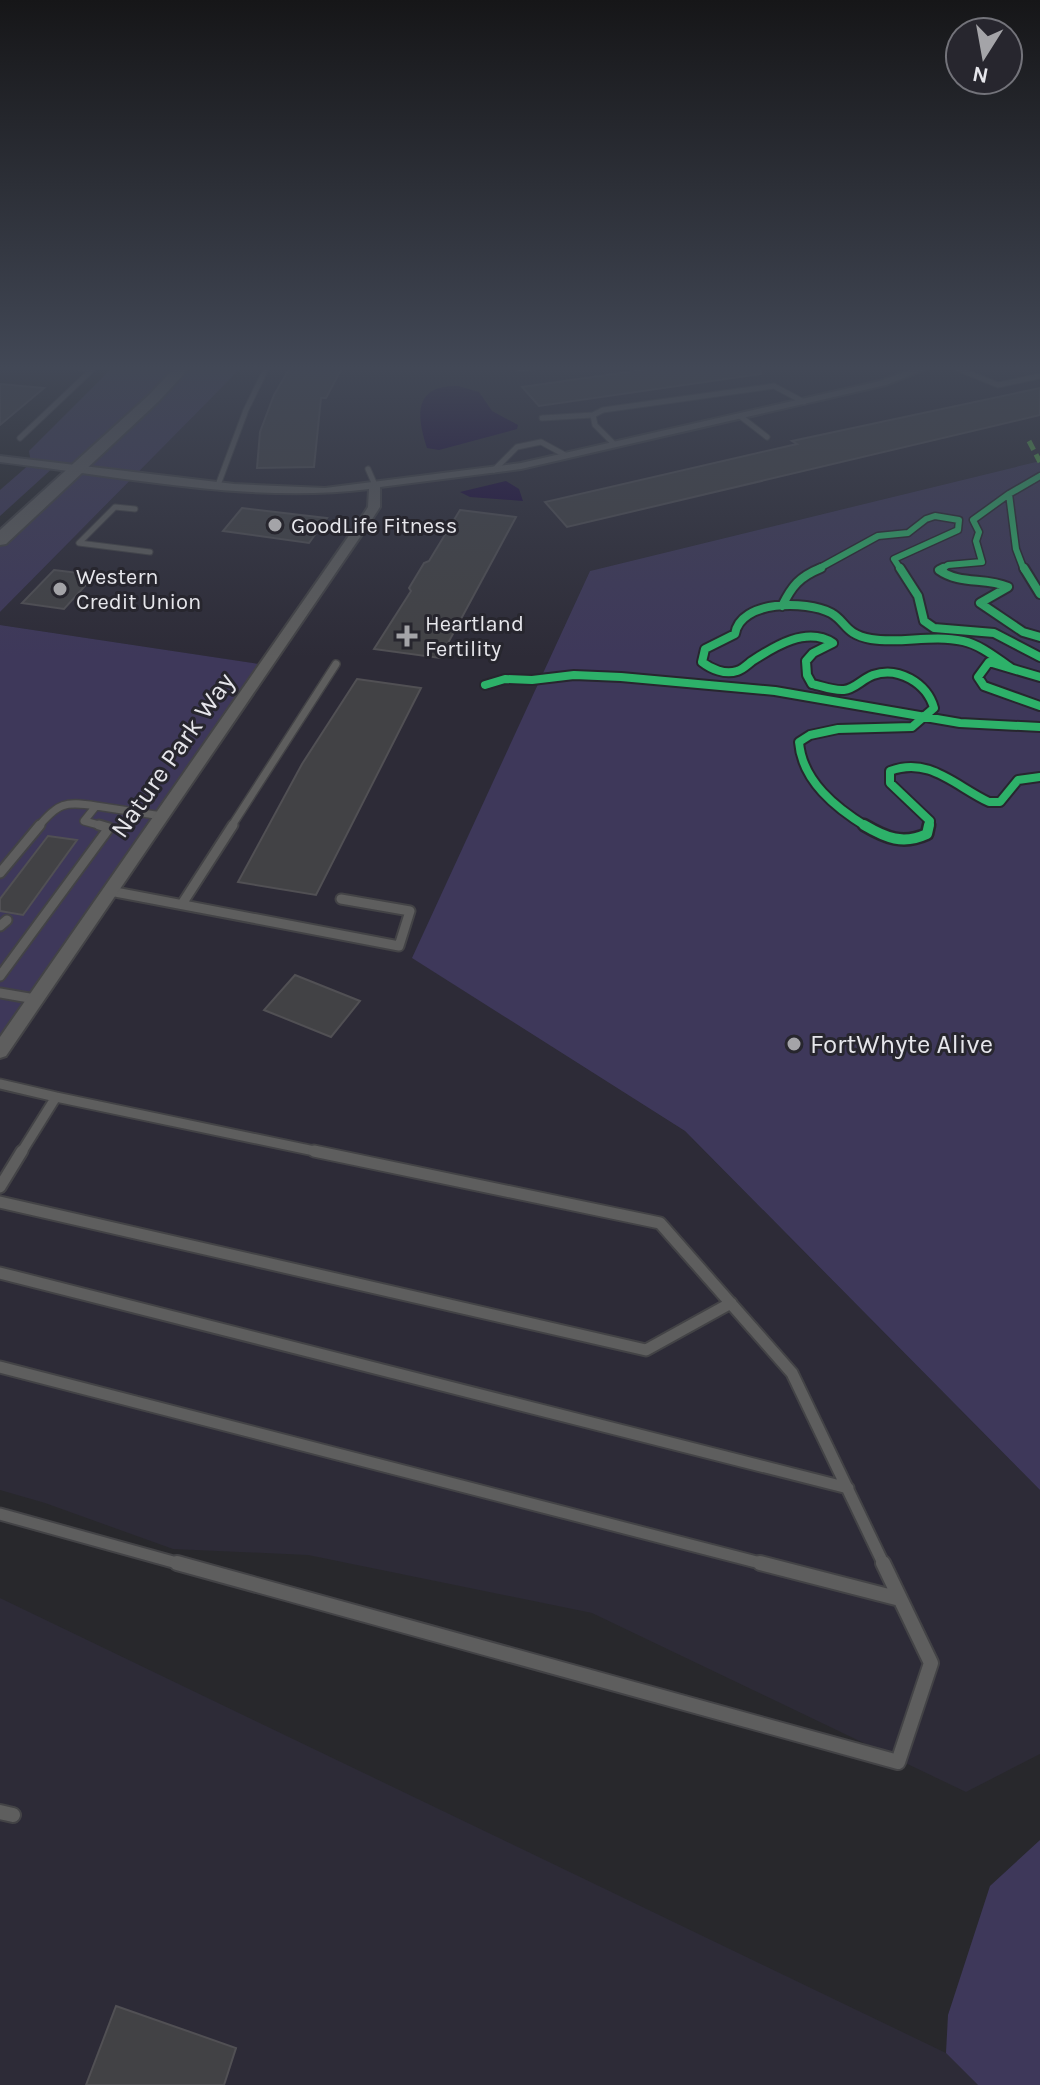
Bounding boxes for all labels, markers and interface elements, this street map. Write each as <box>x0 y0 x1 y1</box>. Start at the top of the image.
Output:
north arrow <box>944 16 1024 96</box>
text: N <box>970 60 991 89</box>
place label: GoodLife Fitness <box>291 513 457 539</box>
marker: GoodLife Fitness <box>266 516 284 534</box>
place label: Western Credit Union <box>76 564 201 615</box>
marker: Western Credit Union <box>51 580 69 598</box>
place label: Heartland Fertility <box>425 611 524 662</box>
marker: Heartland Fertility <box>396 625 418 647</box>
street label: Nature Park Way <box>104 667 241 844</box>
place label: FortWhyte Alive <box>810 1029 993 1060</box>
marker: FortWhyte Alive <box>785 1035 803 1053</box>

